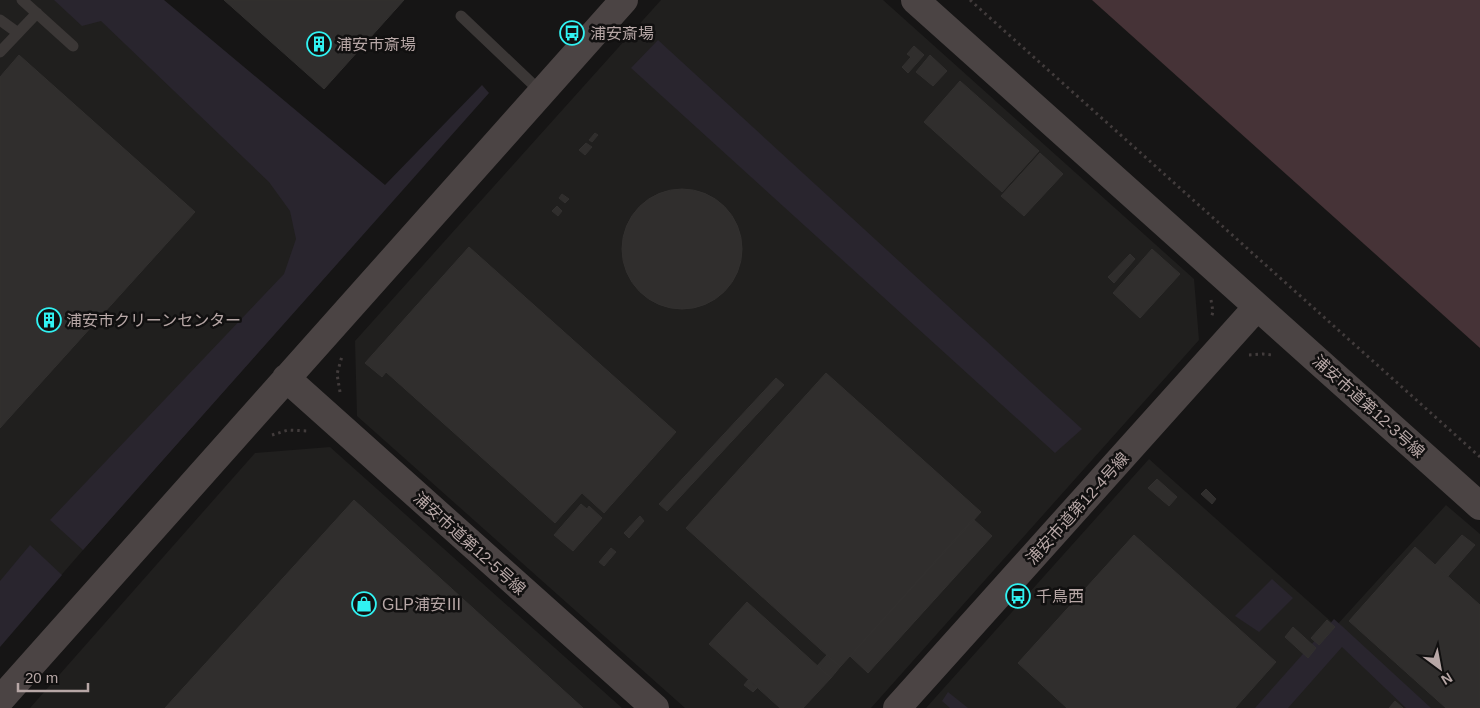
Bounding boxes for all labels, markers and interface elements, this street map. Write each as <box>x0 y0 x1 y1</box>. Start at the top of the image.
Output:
bus stop icon: 浦安斎場 <box>559 20 585 46</box>
place label: 浦安斎場 <box>590 25 654 42</box>
building icon: 浦安市斎場 <box>306 31 332 57</box>
place label: 浦安市斎場 <box>336 36 416 53</box>
building icon: 浦安市クリーンセンター <box>36 307 62 333</box>
place label: 浦安市クリーンセンター <box>66 312 241 329</box>
street label: 浦安市道第12-3号線 <box>1309 352 1428 461</box>
street label: 浦安市道第12-4号線 <box>1023 449 1132 568</box>
street label: 浦安市道第12-5号線 <box>410 489 529 598</box>
bus stop icon: 千鳥西 <box>1005 583 1031 609</box>
place label: 千鳥西 <box>1036 588 1084 605</box>
shop icon: GLP浦安Ⅲ <box>351 591 377 617</box>
place label: GLP浦安Ⅲ <box>382 596 462 613</box>
north arrow <box>1415 643 1465 693</box>
scale bar <box>18 660 88 692</box>
text: 20 m <box>25 669 58 686</box>
text: N <box>1438 670 1455 688</box>

